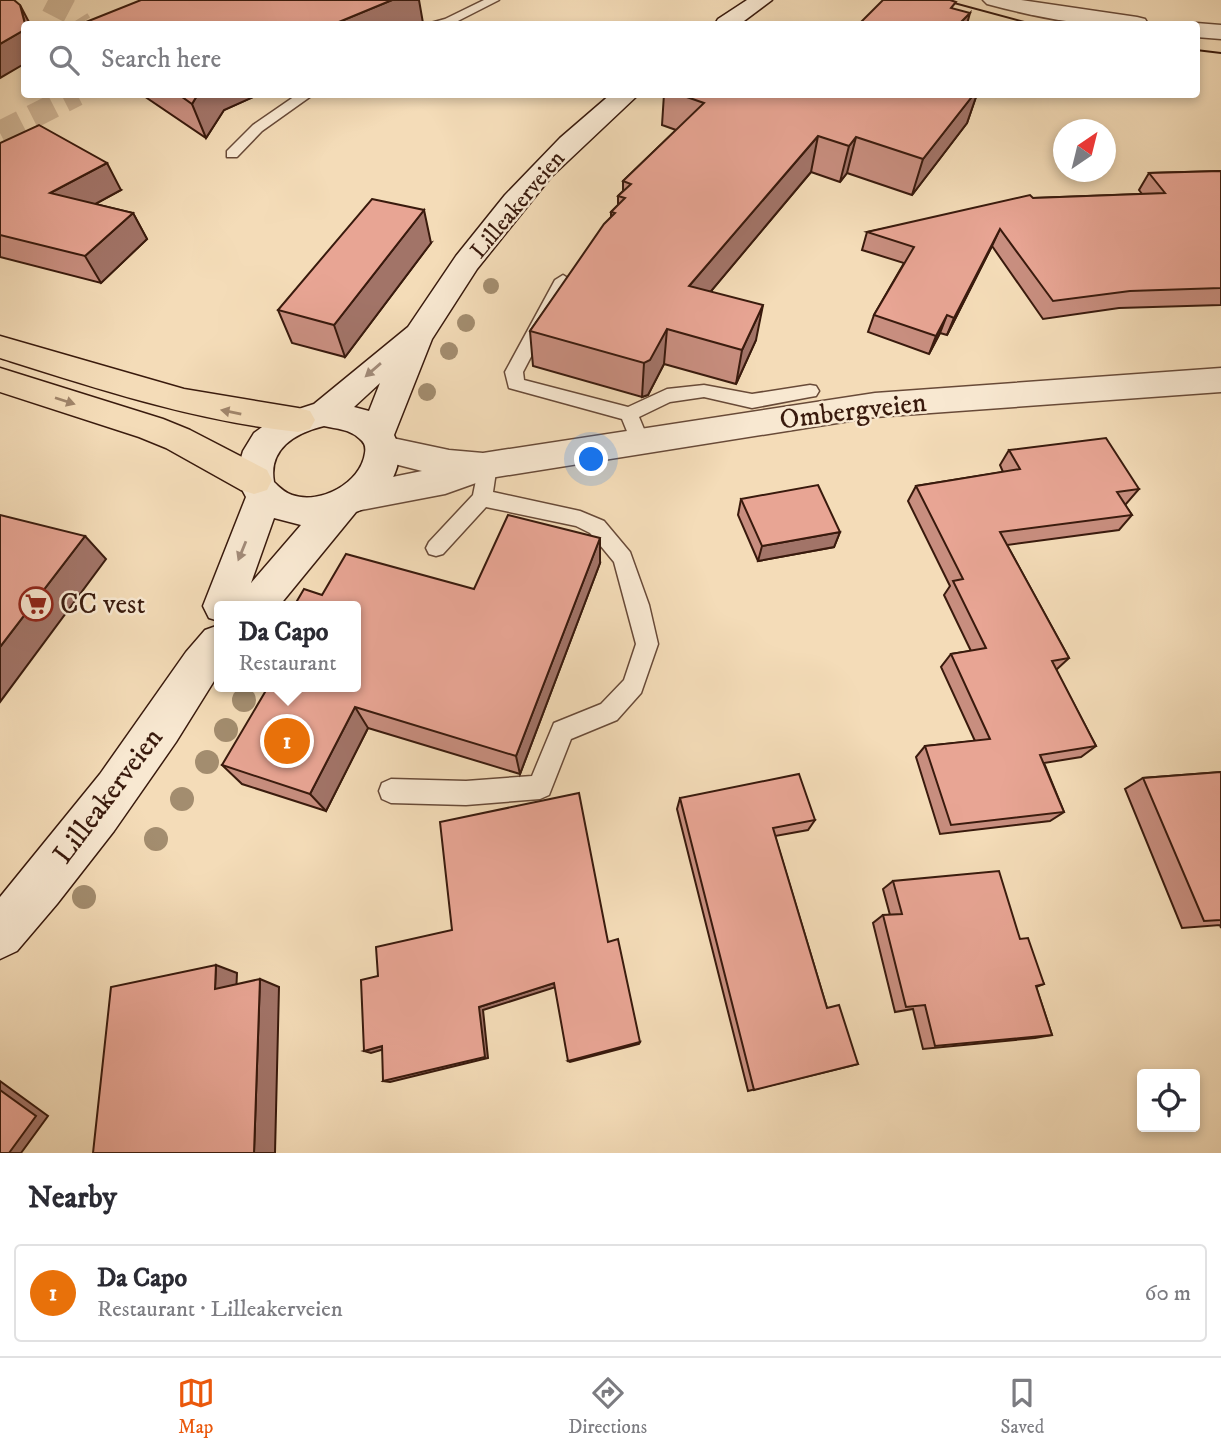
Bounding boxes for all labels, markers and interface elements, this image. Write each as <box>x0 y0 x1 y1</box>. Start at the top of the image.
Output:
search box <box>21 21 1200 98</box>
icon: search <box>45 41 83 79</box>
text: Search here <box>101 43 221 76</box>
north arrow <box>1053 119 1116 182</box>
street label: Lilleakerveien <box>464 145 572 265</box>
one-way arrow <box>365 362 382 377</box>
street label: Ombergveien <box>778 385 929 437</box>
one-way arrow <box>55 396 76 407</box>
one-way arrow <box>220 407 242 418</box>
your location <box>574 442 608 476</box>
one-way arrow <box>237 540 248 561</box>
supermarket icon: CC vest <box>17 585 55 623</box>
place label: CC vest <box>60 587 145 622</box>
popup <box>214 601 361 692</box>
text: Da Capo <box>238 616 328 649</box>
text: Restaurant <box>238 649 337 678</box>
pin: 1 <box>264 715 310 767</box>
street label: Lilleakerveien <box>46 721 171 871</box>
map controls <box>1137 1069 1200 1132</box>
button: locate <box>1137 1069 1200 1132</box>
text: Nearby <box>28 1180 117 1217</box>
text: Da Capo <box>97 1262 187 1295</box>
text: 1 <box>49 1279 57 1308</box>
text: 60 m <box>1144 1279 1191 1308</box>
text: Restaurant · Lilleakerveien <box>97 1295 343 1324</box>
tab: Map <box>177 1374 215 1439</box>
tab: Directions <box>568 1374 647 1439</box>
tab: Saved <box>1001 1374 1044 1439</box>

